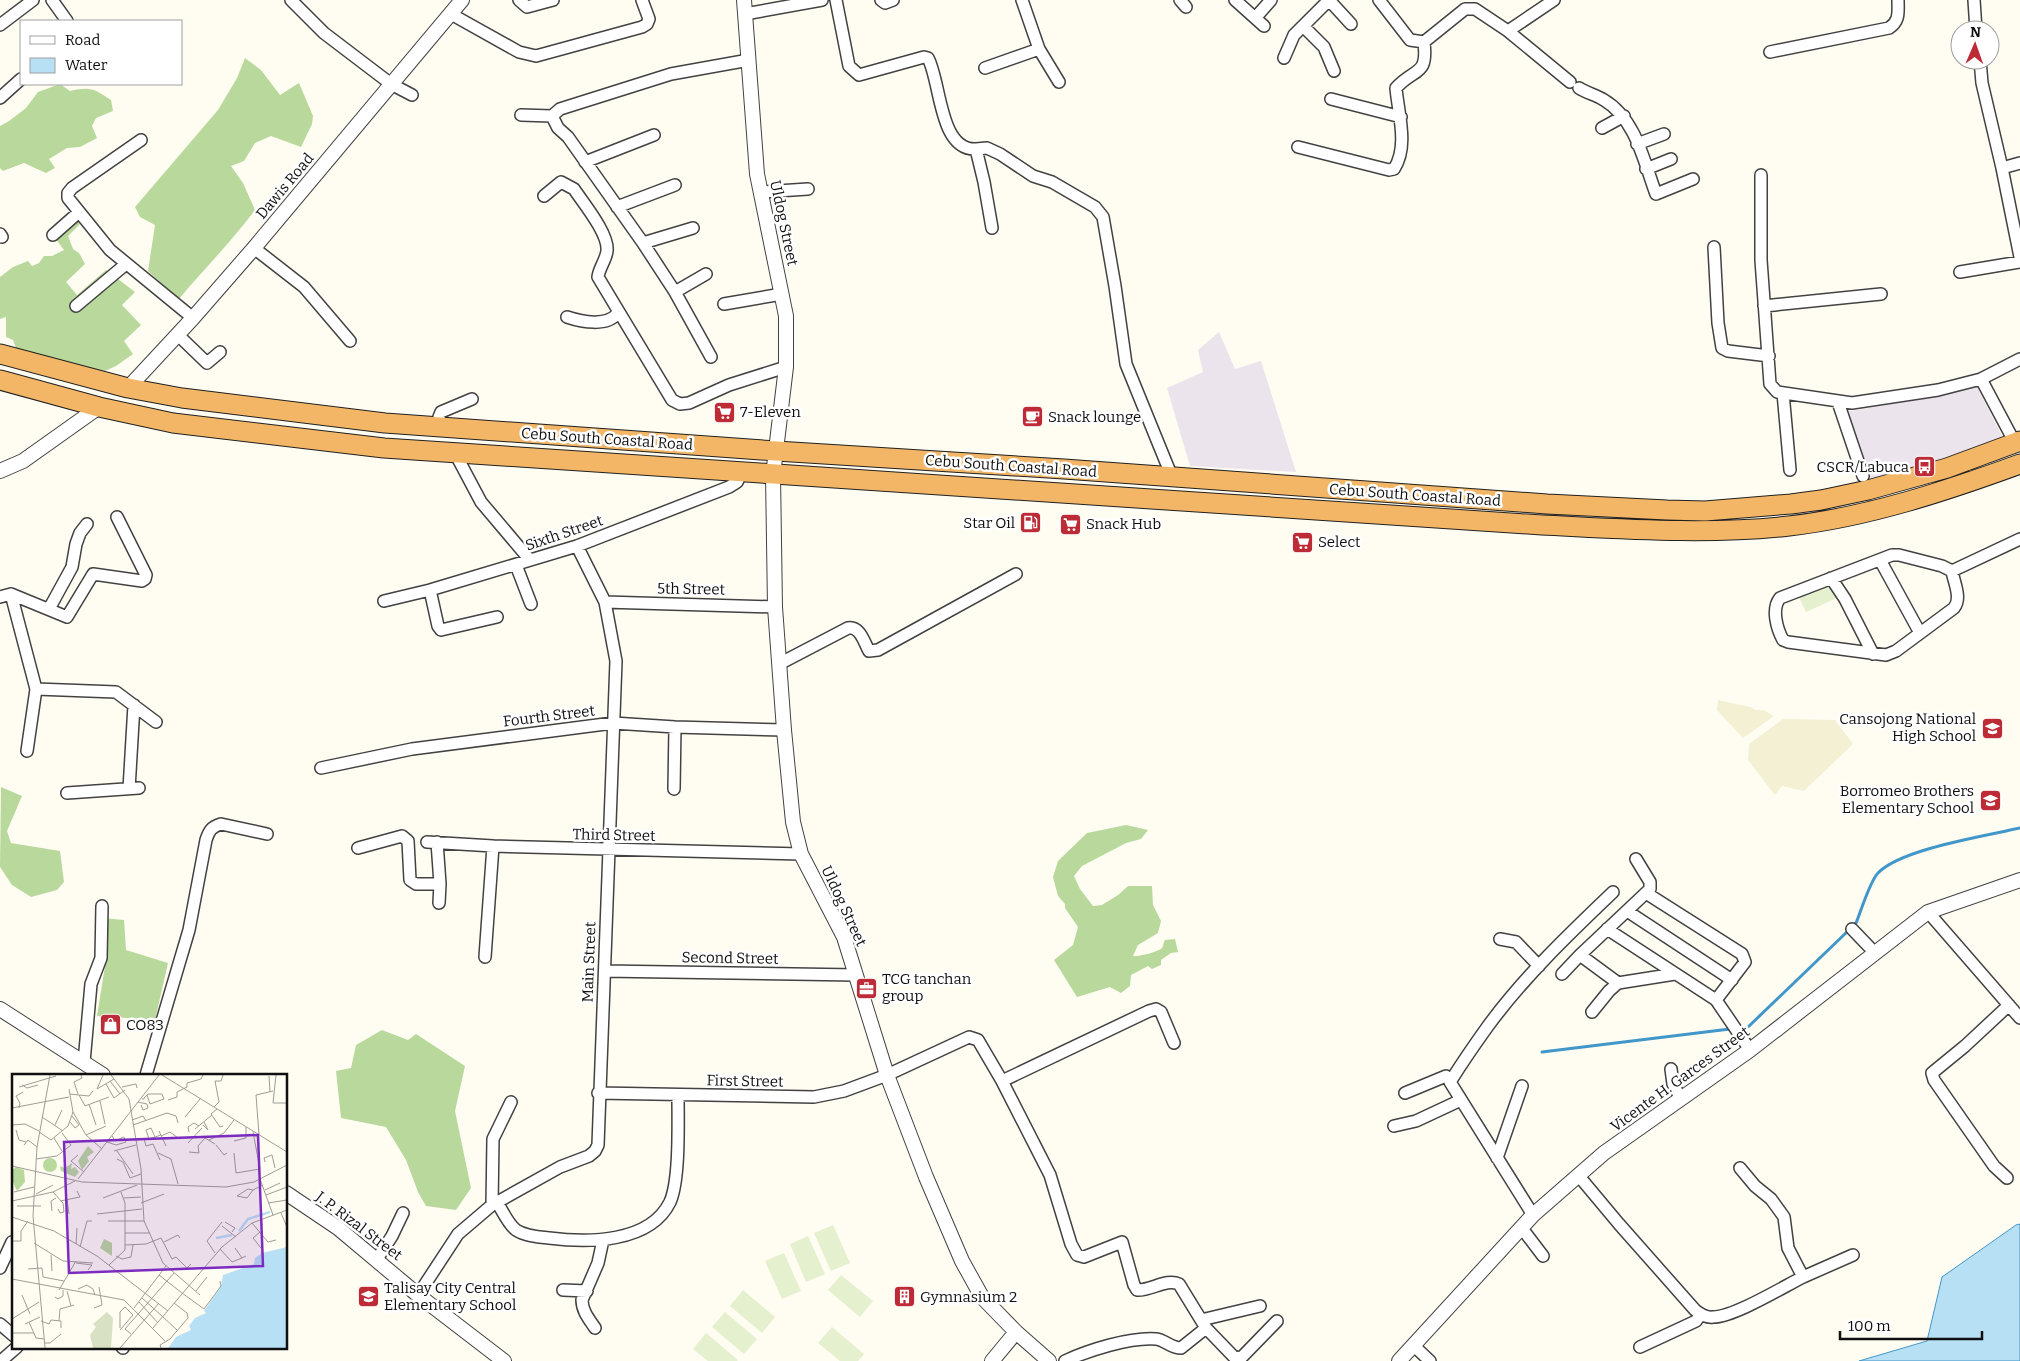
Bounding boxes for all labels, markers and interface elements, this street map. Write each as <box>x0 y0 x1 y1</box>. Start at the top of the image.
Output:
legend <box>20 20 182 85</box>
north arrow <box>1950 20 2000 70</box>
text: N <box>1970 24 1981 41</box>
text: Road <box>65 31 100 49</box>
text: Water <box>65 56 108 74</box>
street label: Dawis Road <box>252 149 318 222</box>
street label: Uldog Street <box>766 179 802 268</box>
supermarket icon: 7-Eleven <box>712 400 736 424</box>
place label: 7-Eleven <box>740 403 801 421</box>
cafe icon: Snack lounge <box>1020 405 1044 429</box>
place label: Snack lounge <box>1048 408 1141 426</box>
street label: Cebu South Coastal Road <box>521 424 694 454</box>
street label: Cebu South Coastal Road <box>925 451 1098 481</box>
bus stop icon: CSCR/Labuca <box>1913 455 1937 479</box>
place label: CSCR/Labuca <box>1816 458 1909 476</box>
street label: Cebu South Coastal Road <box>1329 480 1502 510</box>
street label: Sixth Street <box>523 511 606 555</box>
fuel station icon: Star Oil <box>1019 511 1043 535</box>
supermarket icon: Snack Hub <box>1058 512 1082 536</box>
place label: Star Oil <box>963 514 1015 532</box>
place label: Snack Hub <box>1086 515 1161 533</box>
supermarket icon: Select <box>1290 530 1314 554</box>
place label: Select <box>1318 533 1361 551</box>
street label: 5th Street <box>657 579 726 599</box>
street label: Fourth Street <box>502 701 596 731</box>
place label: Cansojong National High School <box>1839 710 1976 745</box>
school or university icon: Cansojong National High School <box>1980 716 2004 740</box>
place label: Borromeo Brothers Elementary School <box>1840 782 1974 817</box>
school or university icon: Borromeo Brothers Elementary School <box>1978 788 2002 812</box>
street label: Third Street <box>572 825 656 845</box>
street label: Uldog Street <box>817 863 871 950</box>
street label: Main Street <box>579 921 599 1003</box>
street label: Second Street <box>681 948 779 968</box>
place label: TCG tanchan group <box>882 970 972 1005</box>
office icon: TCG tanchan group <box>854 976 878 1000</box>
shop icon: CO83 <box>98 1013 122 1037</box>
place label: CO83 <box>126 1016 164 1034</box>
street label: Vicente H. Garces Street <box>1607 1022 1753 1135</box>
street label: First Street <box>706 1071 784 1091</box>
inset map <box>12 1074 288 1348</box>
street label: J. P. Rizal Street <box>311 1187 406 1265</box>
place label: Talisay City Central Elementary School <box>384 1279 516 1314</box>
school or university icon: Talisay City Central Elementary School <box>356 1285 380 1309</box>
building icon: Gymnasium 2 <box>892 1285 916 1309</box>
place label: Gymnasium 2 <box>920 1288 1017 1306</box>
scale bar <box>1840 1308 1982 1340</box>
text: 100 m <box>1848 1317 1891 1335</box>

